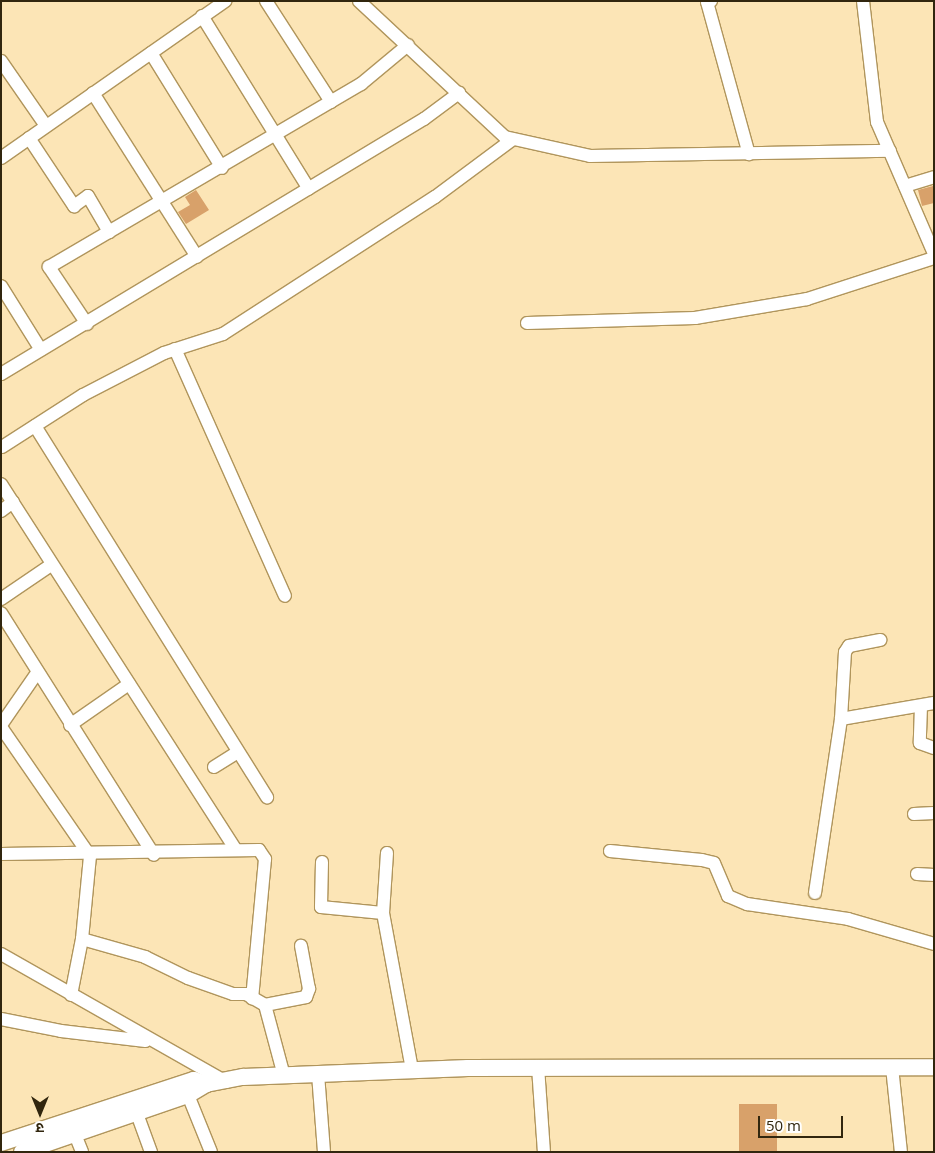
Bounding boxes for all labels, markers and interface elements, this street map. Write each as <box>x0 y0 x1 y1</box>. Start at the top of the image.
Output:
north arrow <box>15 1088 65 1138</box>
scale bar <box>760 1106 845 1138</box>
text: 50 m <box>766 1115 801 1135</box>
text: उ <box>36 1119 44 1138</box>

